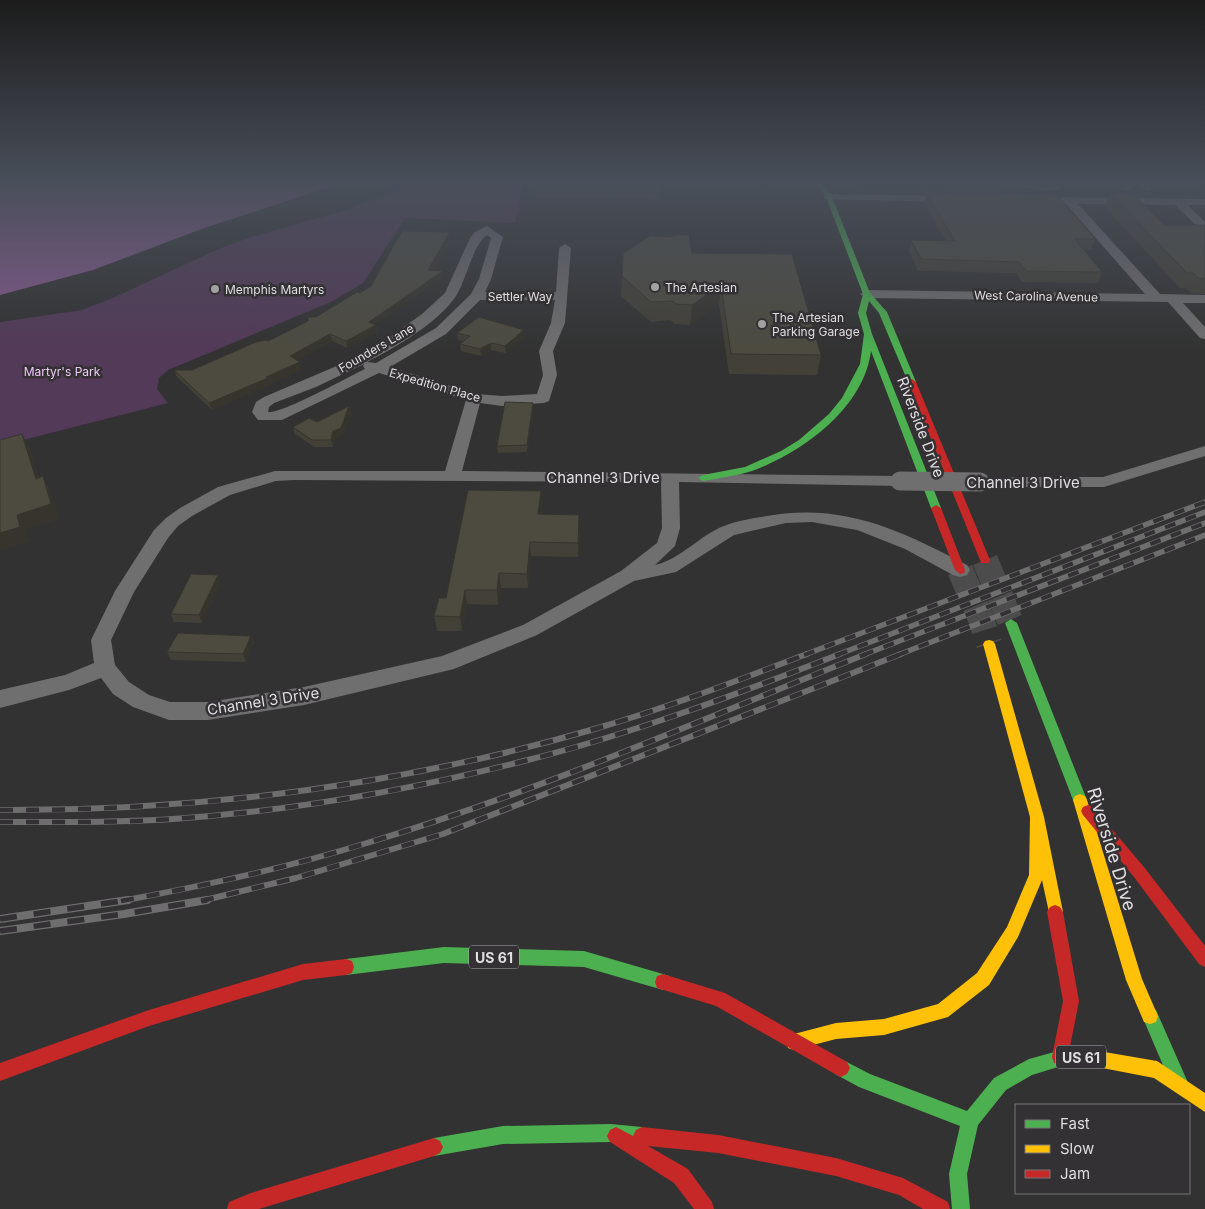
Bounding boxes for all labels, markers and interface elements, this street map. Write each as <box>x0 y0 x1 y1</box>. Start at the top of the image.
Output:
place label: The Artesian <box>665 280 737 295</box>
marker: The Artesian <box>649 281 661 293</box>
place label: Memphis Martyrs <box>225 282 324 297</box>
marker: Memphis Martyrs <box>209 283 221 295</box>
street label: West Carolina Avenue <box>974 287 1098 305</box>
street label: Settler Way <box>488 289 553 304</box>
place label: The Artesian Parking Garage <box>772 310 860 339</box>
marker: The Artesian Parking Garage <box>756 318 768 330</box>
street label: Founders Lane <box>336 320 416 376</box>
park label: Martyr's Park <box>24 364 101 379</box>
street label: Expedition Place <box>388 365 482 405</box>
street label: Riverside Drive <box>893 374 949 480</box>
street label: Channel 3 Drive <box>546 468 660 487</box>
street label: Channel 3 Drive <box>966 473 1080 492</box>
street label: Channel 3 Drive <box>206 683 320 719</box>
street label: Riverside Drive <box>1083 785 1141 913</box>
road number: US 61 <box>469 946 519 969</box>
road number: US 61 <box>1056 1046 1106 1068</box>
legend <box>1015 1104 1190 1194</box>
text: Fast <box>1060 1114 1090 1133</box>
text: Slow <box>1060 1139 1094 1158</box>
text: Jam <box>1060 1164 1090 1183</box>

